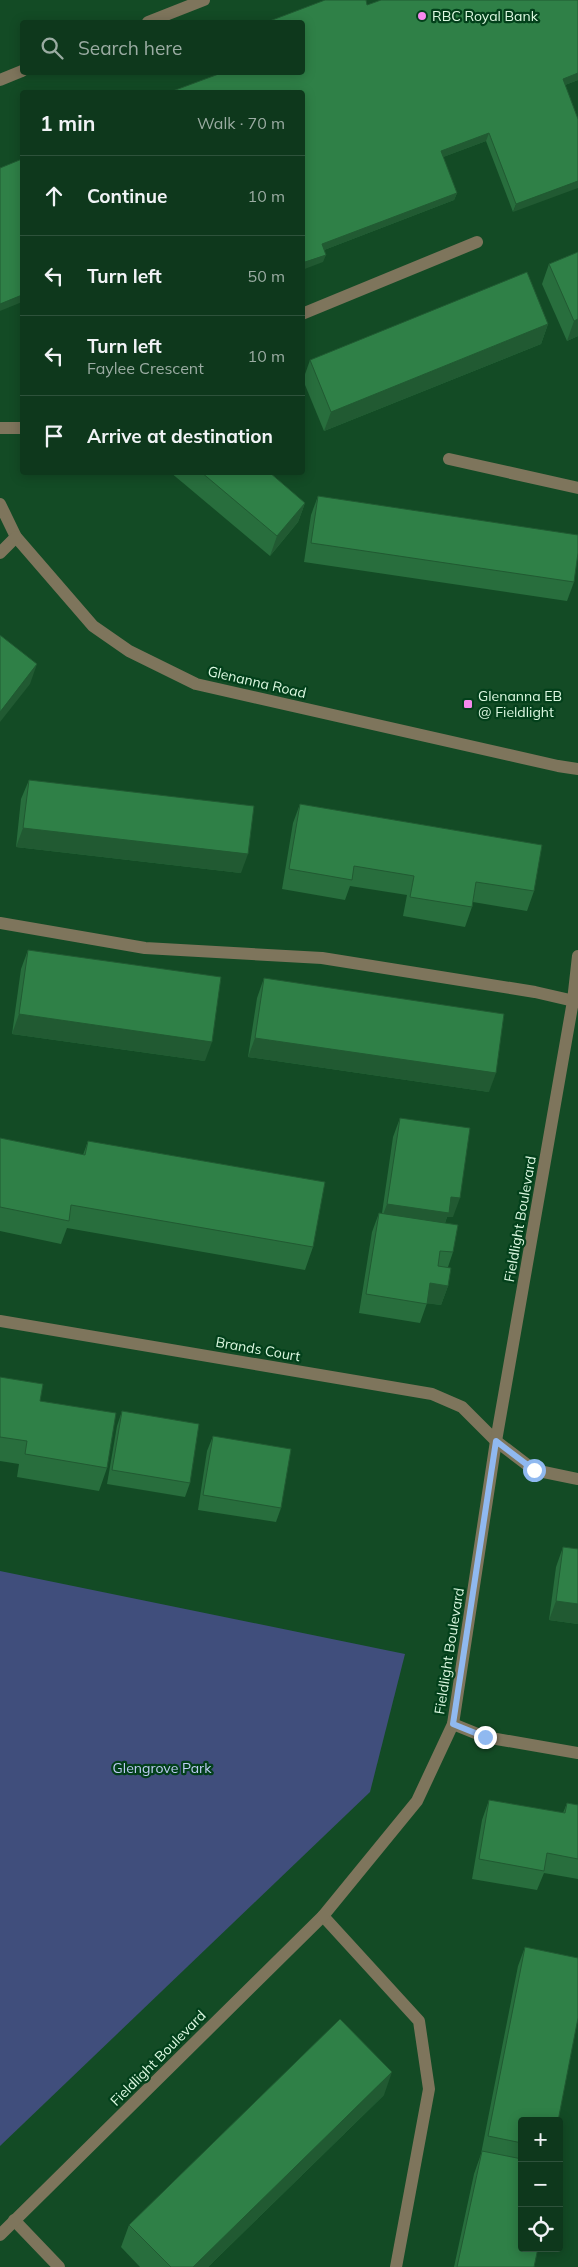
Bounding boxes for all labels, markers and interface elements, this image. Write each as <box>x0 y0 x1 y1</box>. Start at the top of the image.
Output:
place label: RBC Royal Bank <box>432 7 539 25</box>
marker: RBC Royal Bank <box>416 10 428 22</box>
search box <box>20 20 305 75</box>
icon: search <box>38 34 66 62</box>
text: Search here <box>78 36 182 60</box>
text: 1 min <box>40 110 95 136</box>
text: Walk · 70 m <box>197 113 285 133</box>
icon: ahead <box>40 182 68 210</box>
text: Continue <box>87 184 167 208</box>
text: 10 m <box>248 186 285 206</box>
icon: left <box>40 262 68 290</box>
text: Turn left <box>87 264 162 288</box>
text: 50 m <box>248 266 285 286</box>
text: Turn left <box>87 334 162 358</box>
icon: left <box>40 342 68 370</box>
text: 10 m <box>248 346 285 366</box>
text: Faylee Crescent <box>87 358 204 378</box>
icon: arrive <box>40 422 68 450</box>
text: Arrive at destination <box>87 424 273 448</box>
street label: Glenanna Road <box>206 662 308 702</box>
place label: Glenanna EB @ Fieldlight <box>478 687 562 721</box>
marker: Glenanna EB @ Fieldlight <box>462 698 474 710</box>
street label: Fieldlight Boulevard <box>500 1154 540 1284</box>
street label: Brands Court <box>214 1333 302 1365</box>
route start <box>523 1459 546 1482</box>
street label: Fieldlight Boulevard <box>430 1586 468 1716</box>
route end <box>474 1726 497 1749</box>
park label: Glengrove Park <box>113 1759 212 1777</box>
street label: Fieldlight Boulevard <box>106 2006 210 2110</box>
map controls <box>518 2117 563 2252</box>
button: + <box>518 2117 563 2162</box>
button: − <box>518 2162 563 2207</box>
button: locate <box>518 2207 563 2252</box>

